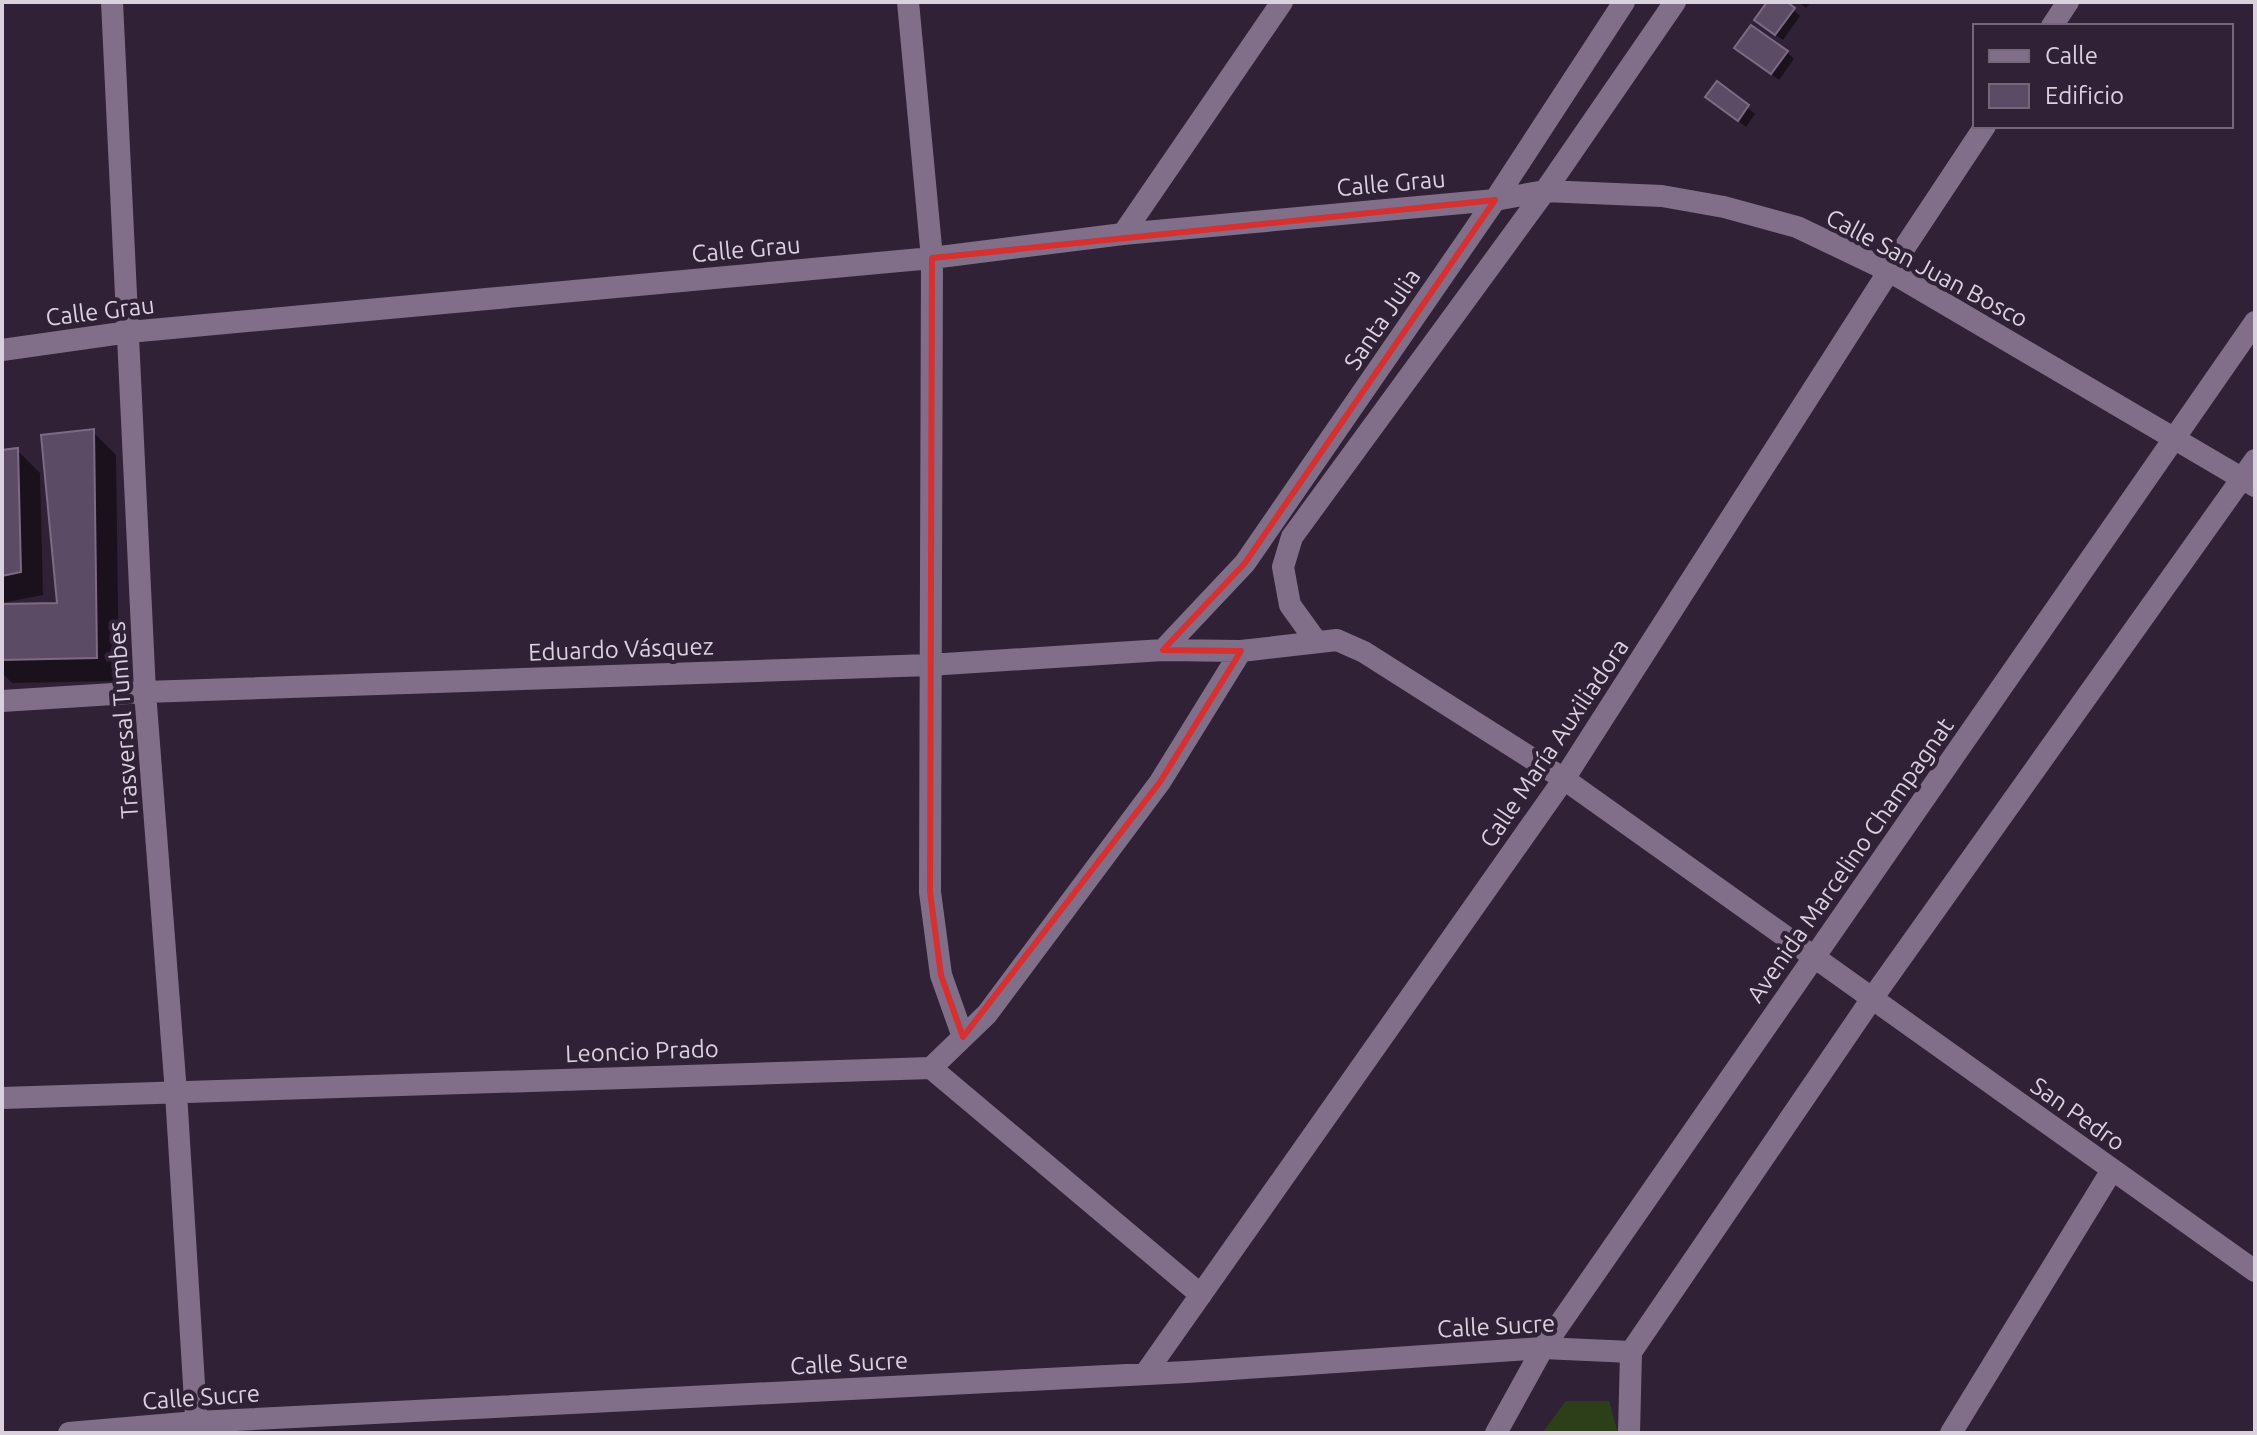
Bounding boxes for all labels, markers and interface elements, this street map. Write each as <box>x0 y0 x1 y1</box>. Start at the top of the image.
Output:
legend <box>1973 24 2233 128</box>
text: Calle <box>2045 42 2098 69</box>
text: Edificio <box>2045 82 2124 109</box>
street label: Calle Grau <box>1335 165 1447 201</box>
street label: Calle San Juan Bosco <box>1822 203 2032 333</box>
street label: Calle Grau <box>690 231 802 267</box>
street label: Santa Julia <box>1338 263 1426 375</box>
street label: Calle Grau <box>44 291 156 331</box>
street label: Trasversal Tumbes <box>103 620 143 820</box>
street label: Eduardo Vásquez <box>528 632 714 666</box>
street label: Calle María Auxiliadora <box>1474 634 1634 852</box>
street label: Avenida Marcelino Champagnat <box>1741 712 1959 1007</box>
street label: Leoncio Prado <box>565 1035 719 1067</box>
street label: San Pedro <box>2026 1072 2130 1156</box>
street label: Calle Sucre <box>1436 1309 1556 1343</box>
street label: Calle Sucre <box>789 1346 909 1380</box>
street label: Calle Sucre <box>141 1379 261 1415</box>

